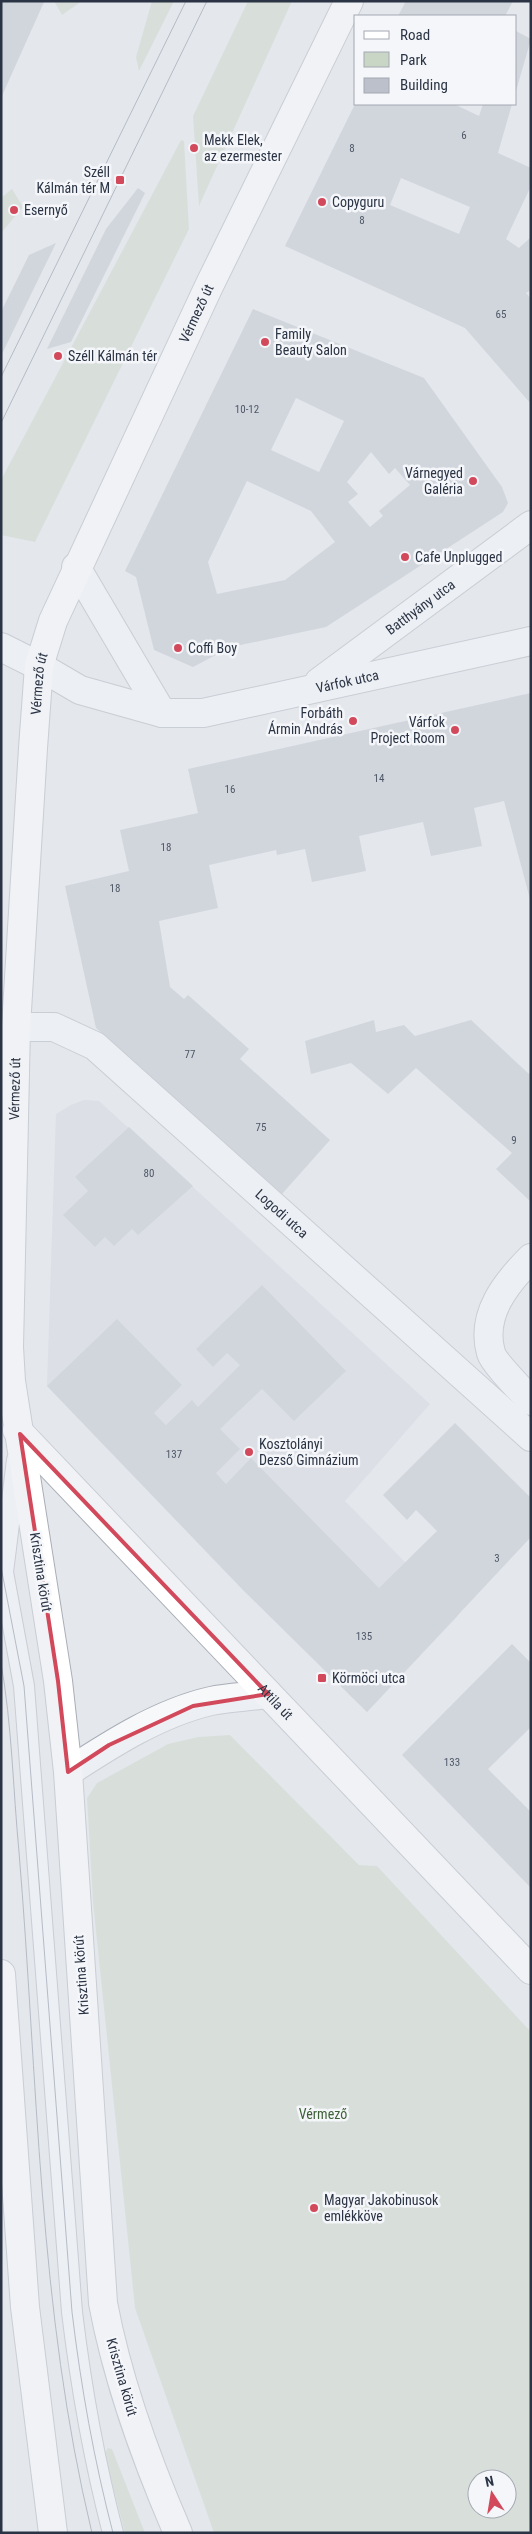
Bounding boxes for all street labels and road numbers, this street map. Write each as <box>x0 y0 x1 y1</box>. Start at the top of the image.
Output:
street label: Vérmező út <box>176 282 217 345</box>
street label: Batthyány utca <box>383 576 458 638</box>
street label: Vérmező út <box>27 651 51 715</box>
street label: Várfok utca <box>315 667 380 696</box>
street label: Vérmező út <box>6 1057 23 1120</box>
street label: Logodi utca <box>252 1186 311 1241</box>
street label: Krisztina körút <box>27 1531 55 1613</box>
street label: Attila út <box>255 1680 296 1723</box>
street label: Krisztina körút <box>70 1934 92 2016</box>
street label: Krisztina körút <box>103 2336 141 2418</box>

